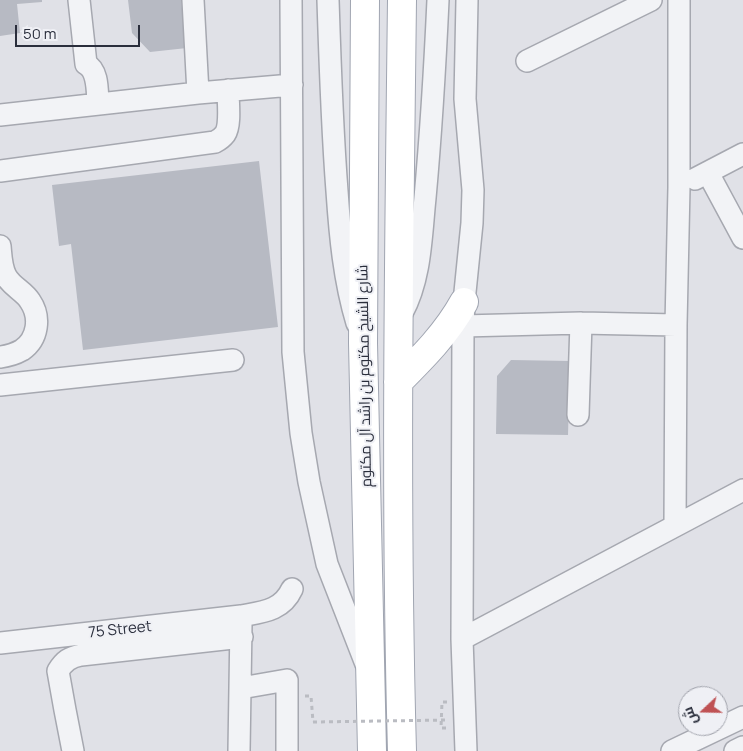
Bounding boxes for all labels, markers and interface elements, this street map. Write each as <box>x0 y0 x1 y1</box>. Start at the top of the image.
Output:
scale bar <box>18 15 142 47</box>
text: 50 m <box>23 23 57 44</box>
street label: شارع الشيخ مكتوم بن راشد آل مكتوم <box>354 264 376 488</box>
street label: 75 Street <box>88 618 152 642</box>
north arrow <box>678 686 728 736</box>
text: ش <box>677 704 702 728</box>

